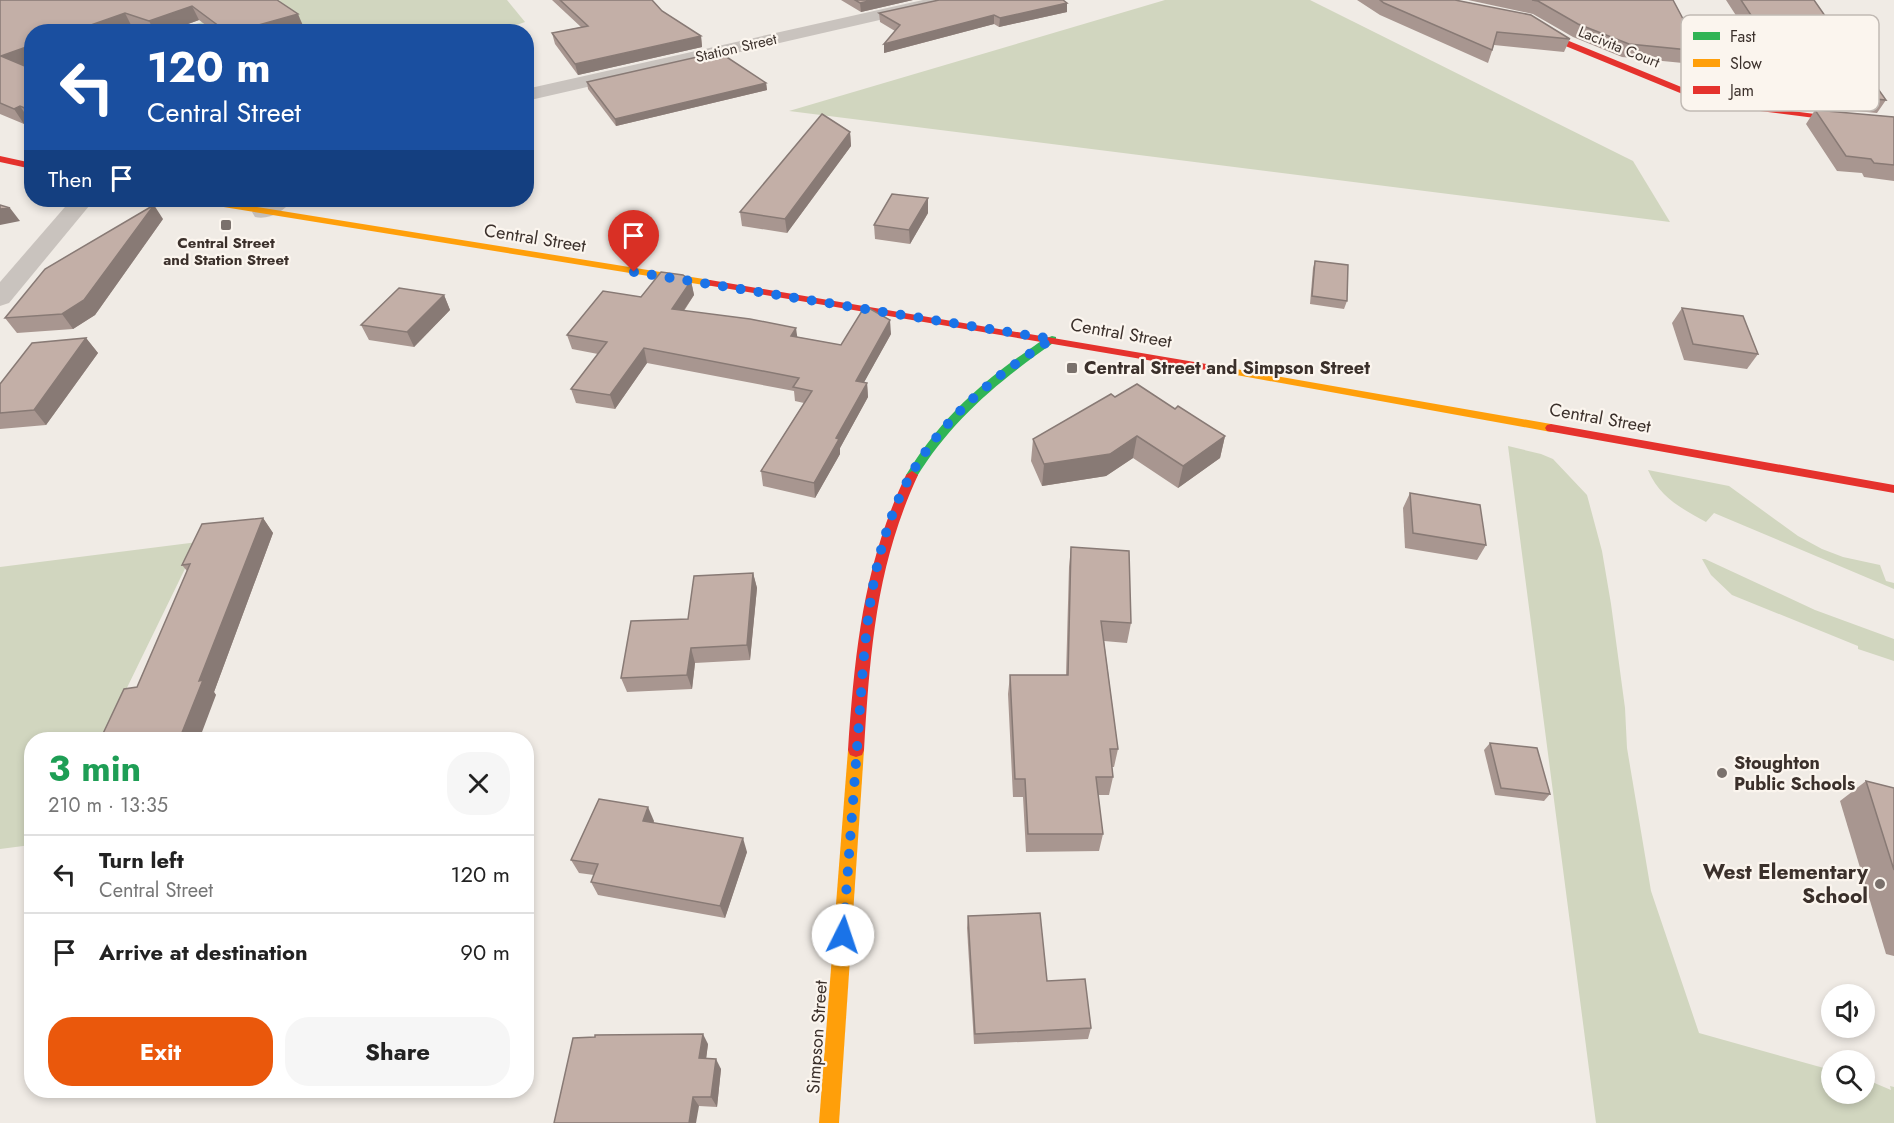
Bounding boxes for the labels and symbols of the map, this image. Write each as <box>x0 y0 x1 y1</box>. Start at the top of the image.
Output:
legend <box>1681 15 1879 111</box>
street label: Lacivita Court <box>1575 21 1663 73</box>
text: Fast <box>1730 25 1756 48</box>
street label: Station Street <box>693 28 779 68</box>
text: Slow <box>1730 52 1762 75</box>
text: Jam <box>1728 79 1754 102</box>
pin <box>608 210 659 272</box>
street label: Central Street <box>482 217 588 259</box>
marker: Central Street and Station Street <box>219 218 233 232</box>
place label: Central Street and Station Street <box>163 232 289 271</box>
street label: Central Street <box>1068 311 1174 355</box>
place label: Central Street and Simpson Street <box>1084 355 1370 381</box>
marker: Central Street and Simpson Street <box>1065 361 1079 375</box>
street label: Central Street <box>1547 396 1653 440</box>
place label: Stoughton Public Schools <box>1734 750 1855 797</box>
marker: Stoughton Public Schools <box>1715 766 1729 780</box>
place label: West Elementary School <box>1703 857 1869 911</box>
marker: West Elementary School <box>1873 877 1887 891</box>
position arrow <box>811 903 875 967</box>
street label: Simpson Street <box>800 979 834 1095</box>

